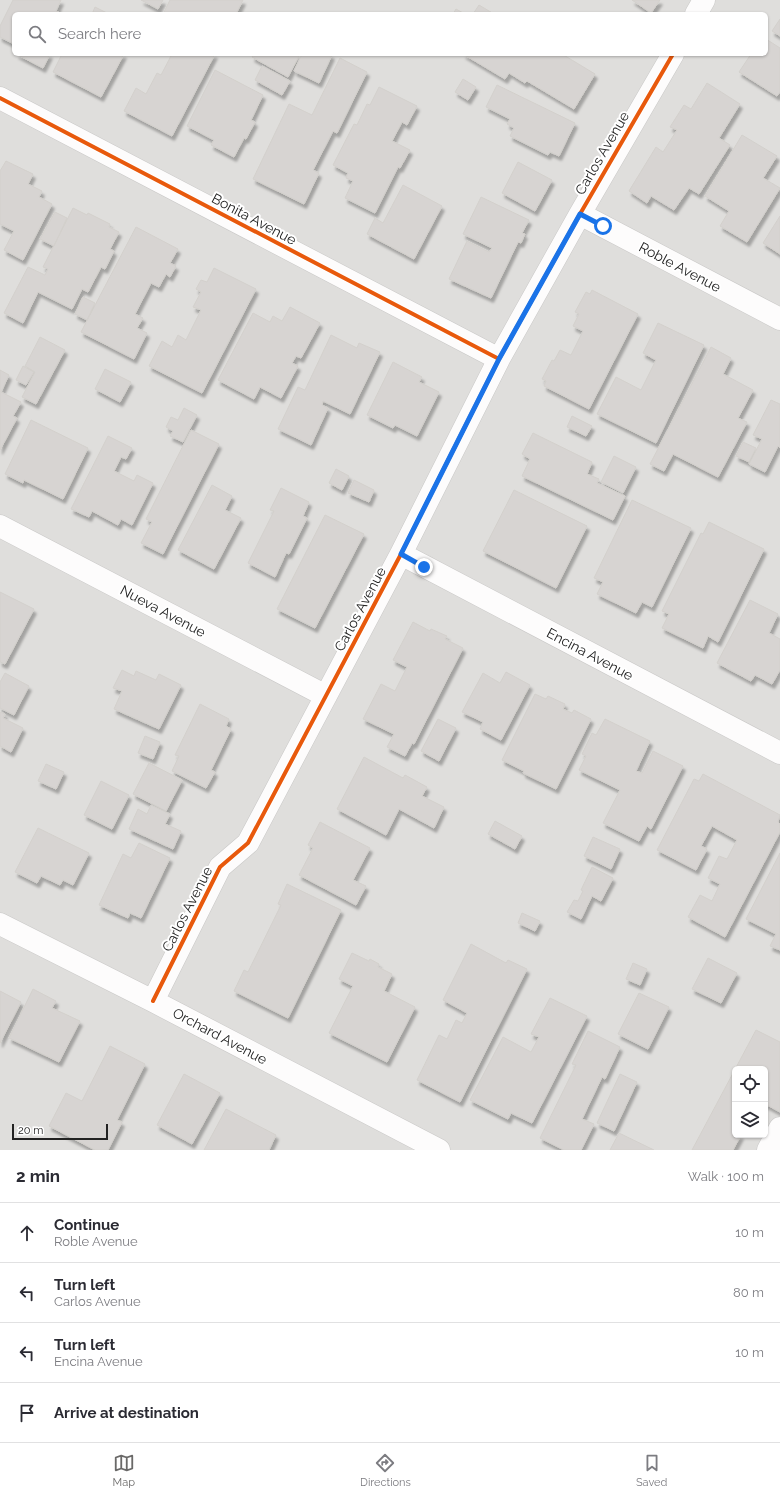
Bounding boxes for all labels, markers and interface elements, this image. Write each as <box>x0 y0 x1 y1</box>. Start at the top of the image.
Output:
search box <box>12 12 768 56</box>
icon: search <box>26 23 48 45</box>
text: Search here <box>58 25 141 43</box>
street label: Carlos Avenue <box>572 109 632 197</box>
street label: Bonita Avenue <box>209 190 299 248</box>
route start <box>594 217 612 235</box>
street label: Roble Avenue <box>636 239 724 295</box>
route end <box>415 558 433 576</box>
street label: Carlos Avenue <box>331 564 389 654</box>
street label: Nueva Avenue <box>118 582 208 640</box>
street label: Encina Avenue <box>544 625 636 683</box>
street label: Carlos Avenue <box>159 864 215 954</box>
street label: Orchard Avenue <box>170 1004 270 1068</box>
map controls <box>732 1066 768 1138</box>
button: locate <box>732 1066 768 1102</box>
button: layers <box>732 1102 768 1138</box>
scale bar <box>12 1122 108 1141</box>
text: 20 m <box>18 1124 43 1137</box>
text: 2 min <box>16 1166 60 1186</box>
text: Walk · 100 m <box>688 1169 764 1184</box>
text: Continue <box>54 1216 119 1234</box>
icon: ahead <box>16 1222 38 1244</box>
text: 10 m <box>735 1225 764 1240</box>
text: Roble Avenue <box>54 1234 138 1249</box>
text: Turn left <box>54 1276 115 1294</box>
icon: left <box>16 1282 38 1304</box>
text: 80 m <box>733 1285 764 1300</box>
text: Carlos Avenue <box>54 1294 141 1309</box>
text: Turn left <box>54 1336 115 1354</box>
icon: left <box>16 1342 38 1364</box>
text: 10 m <box>735 1345 764 1360</box>
text: Encina Avenue <box>54 1354 143 1369</box>
icon: arrive <box>16 1402 38 1424</box>
text: Arrive at destination <box>54 1404 199 1422</box>
tab: Map <box>113 1452 135 1489</box>
tab: Directions <box>360 1452 411 1489</box>
tab: Saved <box>636 1452 667 1489</box>

